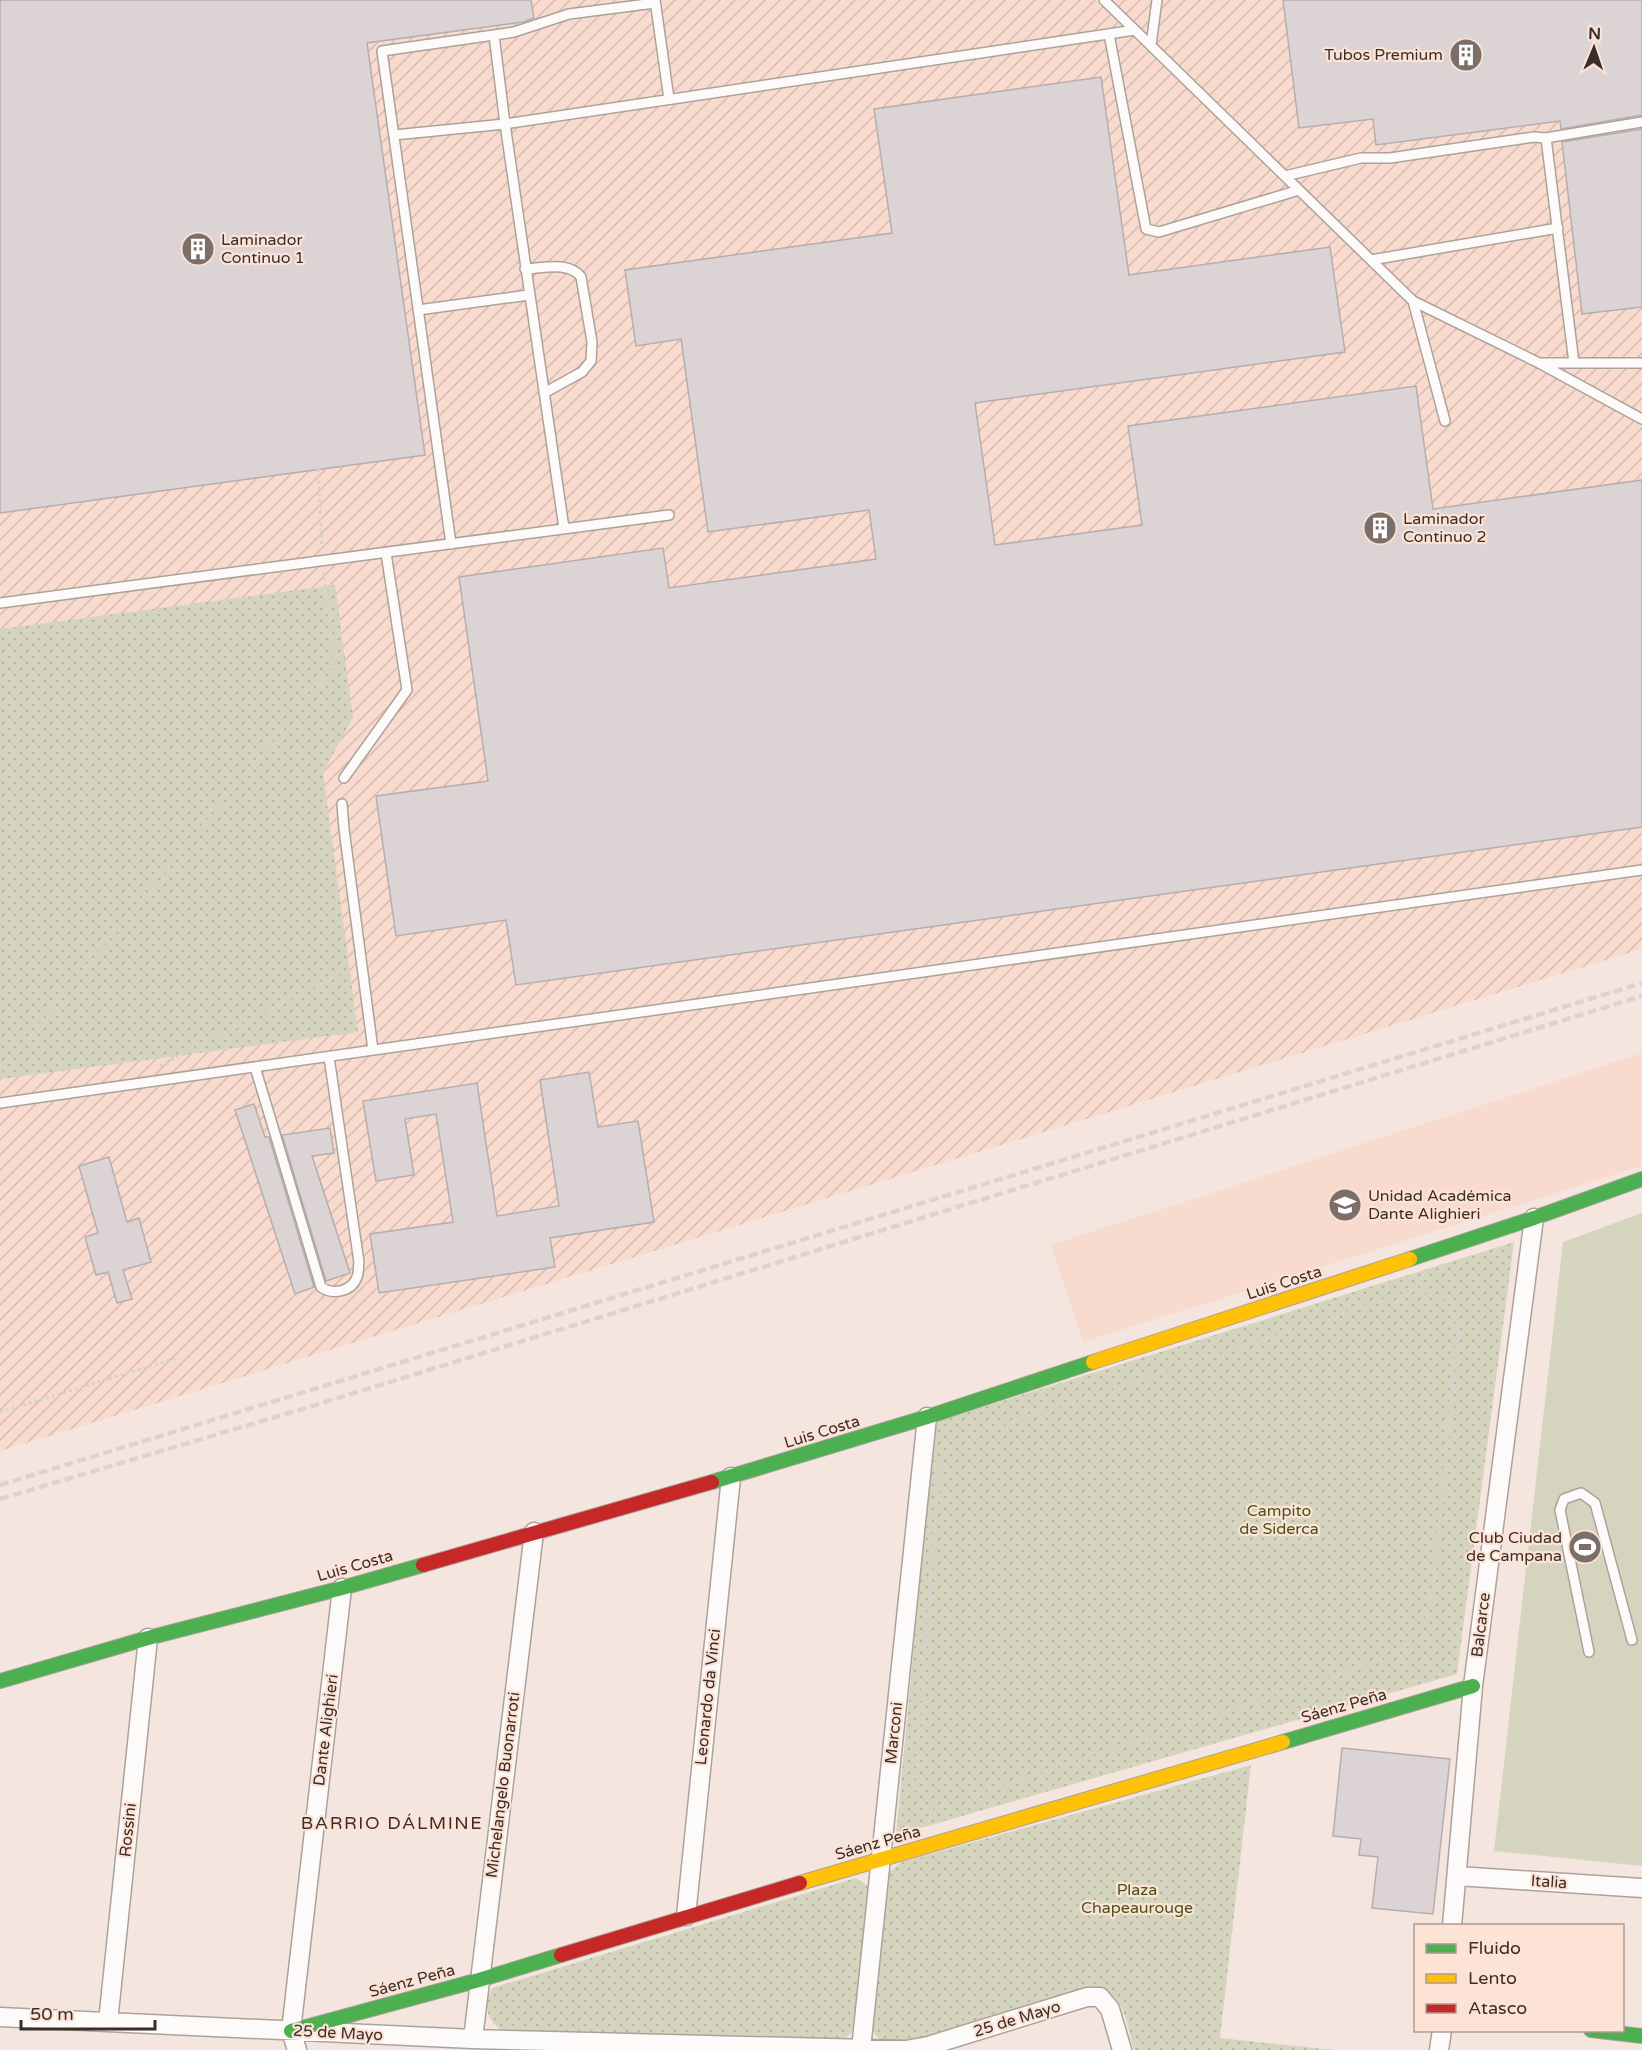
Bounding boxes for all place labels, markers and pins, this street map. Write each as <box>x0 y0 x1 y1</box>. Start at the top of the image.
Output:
building icon: Tubos Premium <box>1448 37 1484 73</box>
place label: Tubos Premium <box>1324 45 1443 65</box>
place label: Laminador Continuo 1 <box>221 230 305 268</box>
building icon: Laminador Continuo 1 <box>180 231 216 267</box>
place label: Laminador Continuo 2 <box>1403 509 1487 547</box>
building icon: Laminador Continuo 2 <box>1362 510 1398 546</box>
place label: Unidad Académica Dante Alighieri <box>1368 1186 1512 1224</box>
school or university icon: Unidad Académica Dante Alighieri <box>1327 1187 1363 1223</box>
place label: Club Ciudad de Campana <box>1466 1528 1562 1566</box>
sports icon: Club Ciudad de Campana <box>1567 1529 1603 1565</box>

